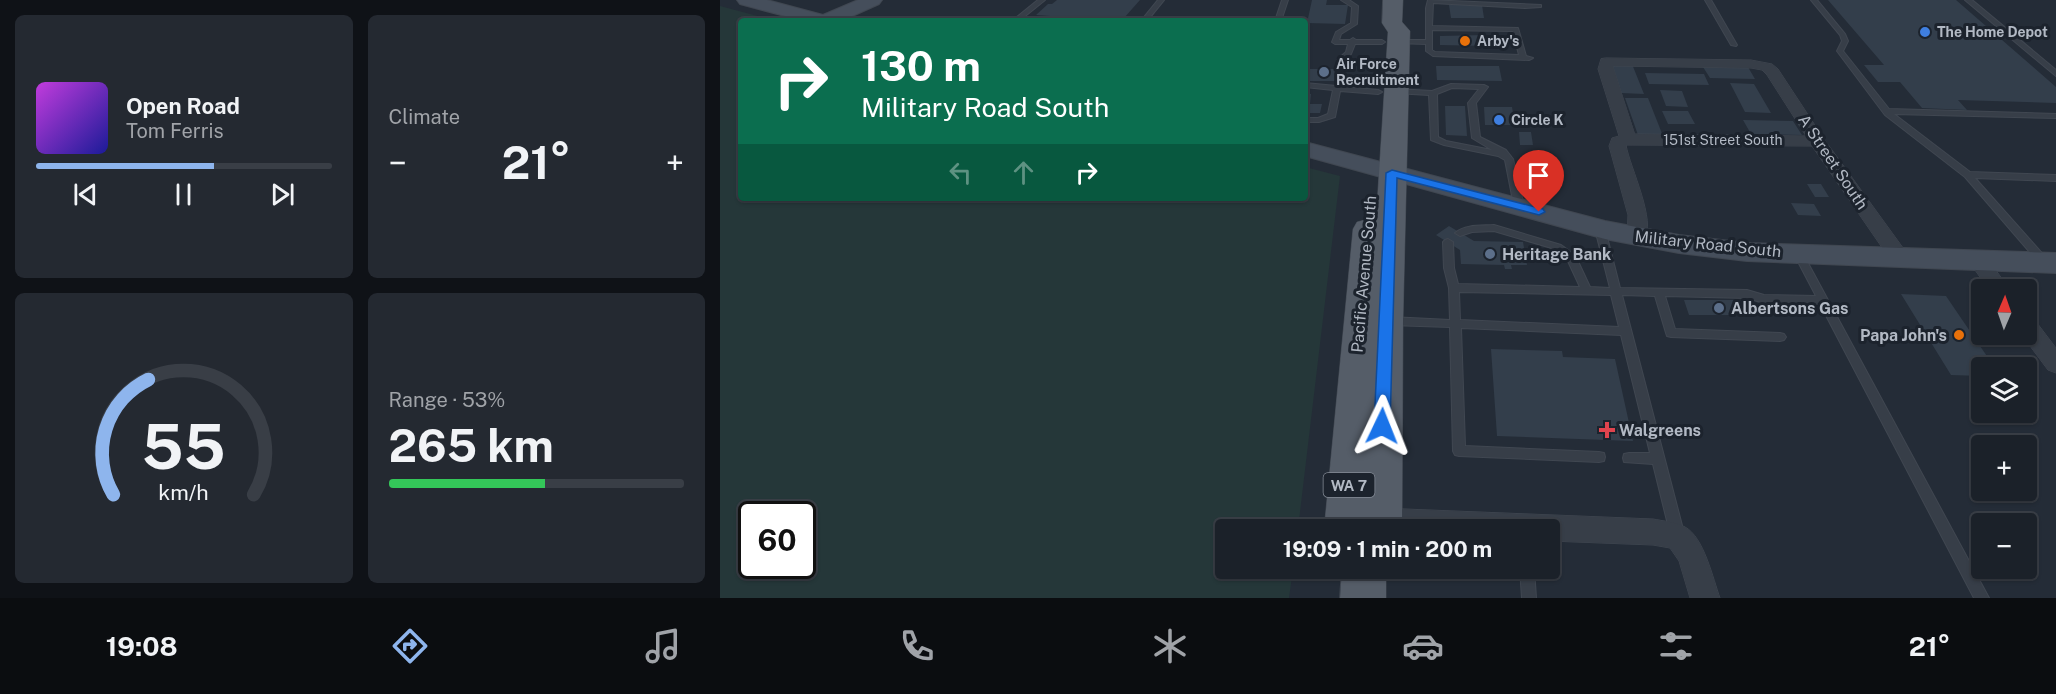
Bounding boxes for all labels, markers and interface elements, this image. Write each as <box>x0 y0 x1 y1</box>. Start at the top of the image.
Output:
place label: The Home Depot <box>1937 24 2048 40</box>
marker: The Home Depot <box>1918 25 1932 39</box>
place label: Arby's <box>1477 33 1519 49</box>
marker: Arby's <box>1458 34 1472 48</box>
text: 130 m <box>861 41 981 90</box>
icon: right <box>762 42 840 120</box>
place label: Air Force Recruitment <box>1336 56 1420 88</box>
marker: Air Force Recruitment <box>1317 65 1331 79</box>
text: Military Road South <box>861 91 1109 123</box>
text: Open Road <box>126 93 240 119</box>
text: Climate <box>389 105 460 129</box>
street label: A Street South <box>1794 111 1872 213</box>
place label: Circle K <box>1511 112 1564 128</box>
marker: Circle K <box>1492 113 1506 127</box>
text: Tom Ferris <box>126 119 224 143</box>
street label: 151st Street South <box>1663 132 1783 148</box>
text: 21° <box>502 136 571 189</box>
text: − <box>389 144 407 182</box>
text: + <box>666 144 684 182</box>
pin <box>1513 150 1564 212</box>
icon: left <box>944 156 977 189</box>
icon: ahead <box>1007 156 1040 189</box>
icon: right <box>1070 156 1103 189</box>
icon: arrive <box>1522 159 1555 192</box>
icon: previous <box>69 178 102 211</box>
icon: pause <box>167 178 200 211</box>
icon: next <box>266 178 299 211</box>
street label: Pacific Avenue South <box>1348 195 1380 353</box>
street label: Military Road South <box>1634 227 1782 261</box>
place label: Heritage Bank <box>1502 245 1611 264</box>
marker: Heritage Bank <box>1483 247 1497 261</box>
north arrow <box>1971 279 2037 345</box>
map controls <box>1971 279 2037 579</box>
place label: Albertsons Gas <box>1731 299 1848 318</box>
marker: Albertsons Gas <box>1712 301 1726 315</box>
place label: Papa John's <box>1860 326 1947 345</box>
marker: Papa John's <box>1952 328 1966 342</box>
button: layers <box>1971 357 2037 423</box>
text: Range · 53% <box>389 388 505 412</box>
position arrow <box>1350 394 1414 458</box>
text: 55 <box>142 410 226 483</box>
text: 265 km <box>389 419 554 472</box>
place label: Walgreens <box>1619 421 1701 440</box>
marker: Walgreens <box>1600 423 1614 437</box>
button: + <box>1971 435 2037 501</box>
road number: WA 7 <box>1324 473 1374 497</box>
text: km/h <box>159 480 209 505</box>
speed limit sign: 60 <box>738 501 816 579</box>
button: − <box>1971 513 2037 579</box>
text: 19:09 · 1 min · 200 m <box>1283 536 1492 562</box>
icon: directions <box>389 625 431 667</box>
icon: music <box>642 625 684 667</box>
icon: phone <box>896 625 938 667</box>
icon: climate <box>1149 625 1191 667</box>
icon: car <box>1402 625 1444 667</box>
icon: filters <box>1655 625 1697 667</box>
text: 19:08 <box>106 630 178 662</box>
text: 21° <box>1909 630 1950 662</box>

